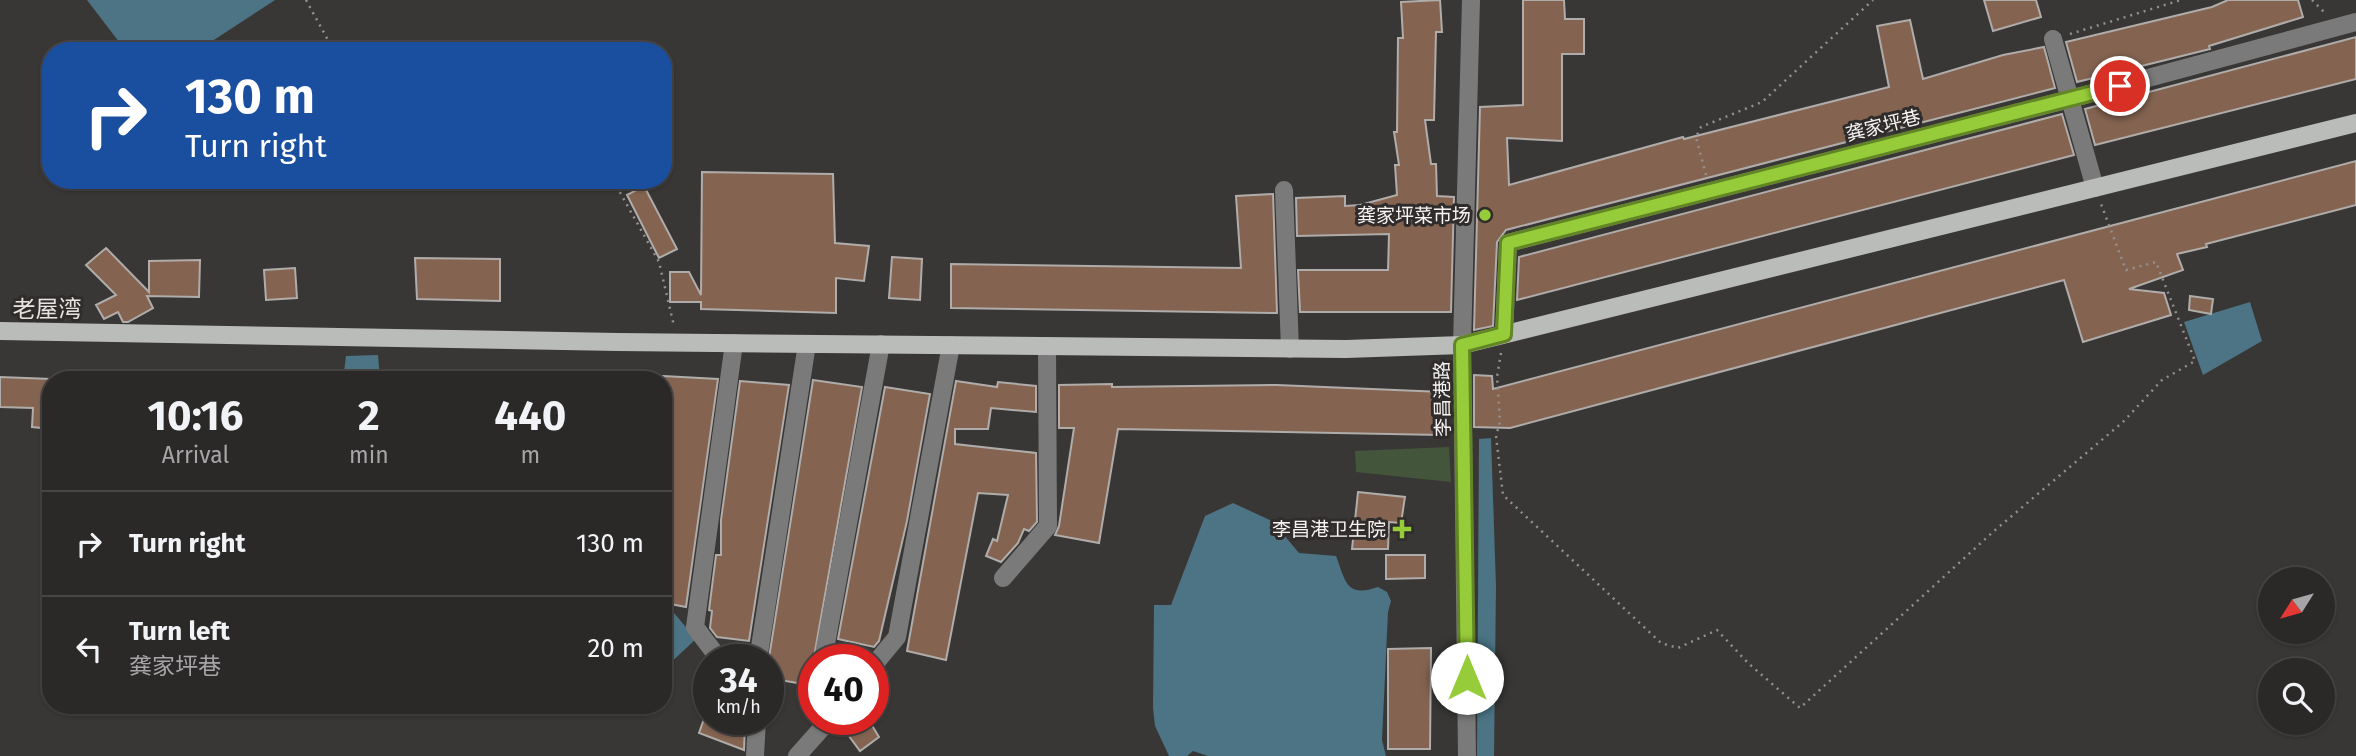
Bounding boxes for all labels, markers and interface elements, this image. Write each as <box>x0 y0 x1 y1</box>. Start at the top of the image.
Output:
pin <box>2090 56 2150 116</box>
text: 130 m <box>185 67 315 126</box>
icon: arrive <box>2101 67 2139 105</box>
icon: right <box>70 70 161 161</box>
street label: 龚家坪巷 <box>1843 105 1923 146</box>
text: Turn right <box>185 127 327 165</box>
place label: 龚家坪菜市场 <box>1357 204 1471 227</box>
marker: 龚家坪菜市场 <box>1477 207 1493 223</box>
district label: 老屋湾 <box>13 295 82 323</box>
street label: 李昌港路 <box>1430 361 1455 437</box>
text: 10:16 <box>148 391 243 441</box>
text: 2 <box>358 391 380 441</box>
text: 440 <box>494 391 566 441</box>
text: Arrival <box>162 441 229 469</box>
text: min <box>349 441 389 469</box>
text: m <box>521 441 540 469</box>
place label: 李昌港卫生院 <box>1272 518 1386 541</box>
marker: 李昌港卫生院 <box>1392 519 1412 539</box>
icon: right <box>70 525 108 563</box>
text: Turn right <box>129 528 246 559</box>
text: 130 m <box>576 528 644 559</box>
north arrow <box>2258 567 2334 644</box>
map controls <box>2258 567 2335 735</box>
text: Turn left <box>129 616 230 647</box>
icon: left <box>70 630 108 668</box>
text: 20 m <box>587 633 644 664</box>
position arrow <box>1430 641 1504 715</box>
speed limit sign: 40 <box>798 644 889 735</box>
text: 龚家坪巷 <box>129 652 221 680</box>
button: search <box>2258 658 2335 735</box>
text: 34 <box>720 659 757 701</box>
text: km/h <box>716 696 761 718</box>

